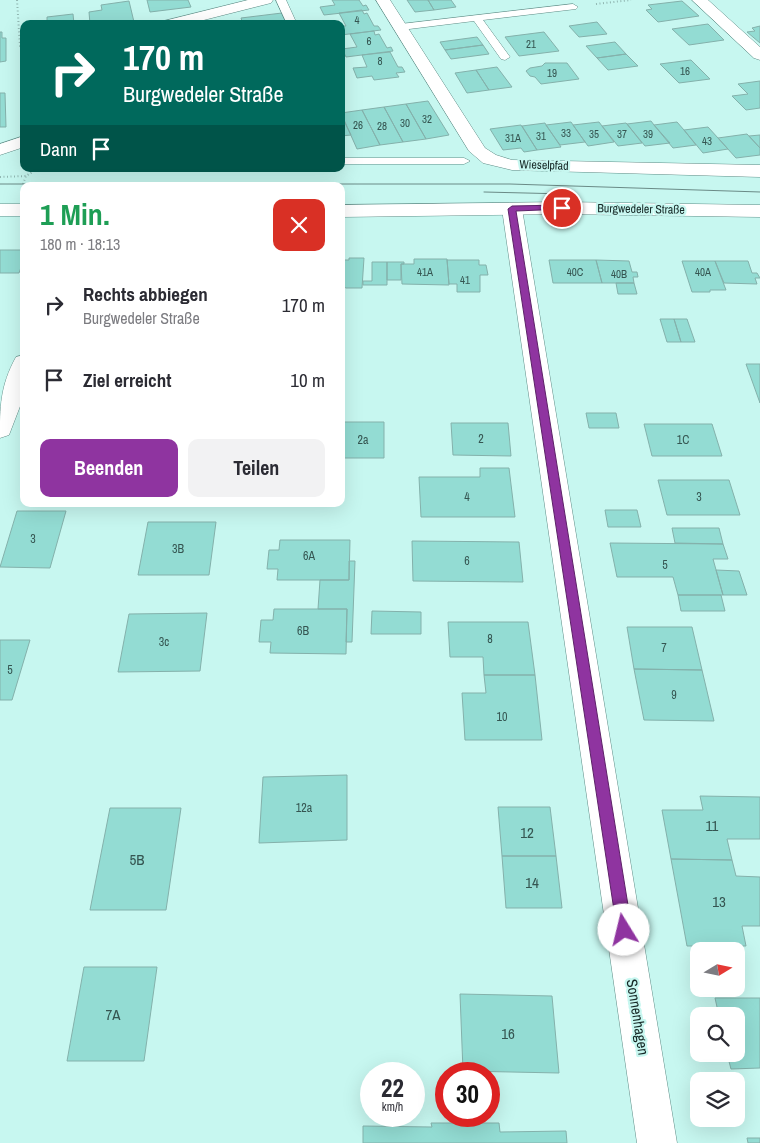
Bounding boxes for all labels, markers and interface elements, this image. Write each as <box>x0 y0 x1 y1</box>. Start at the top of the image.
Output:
house number: 4 <box>354 13 360 27</box>
text: 170 m <box>123 34 204 81</box>
house number: 6 <box>366 34 372 48</box>
house number: 21 <box>526 37 536 51</box>
icon: right <box>40 40 105 105</box>
house number: 8 <box>377 54 383 68</box>
house number: 16 <box>680 64 690 78</box>
house number: 19 <box>547 66 557 80</box>
text: Burgwedeler Straße <box>123 79 283 109</box>
house number: 32 <box>422 112 432 126</box>
house number: 30 <box>400 116 410 130</box>
house number: 26 <box>353 118 363 132</box>
house number: 28 <box>377 119 387 133</box>
house number: 33 <box>561 126 571 140</box>
house number: 35 <box>589 127 599 141</box>
house number: 37 <box>617 127 627 141</box>
house number: 39 <box>643 127 653 141</box>
house number: 31 <box>536 129 546 143</box>
house number: 31A <box>505 131 522 145</box>
house number: 43 <box>702 134 712 148</box>
icon: arrive <box>87 135 115 163</box>
text: Dann <box>40 136 77 162</box>
street label: Wieselpfad <box>519 156 569 174</box>
pin <box>541 187 583 229</box>
text: 1 Min. <box>40 194 110 234</box>
icon: arrive <box>548 194 576 222</box>
button: close <box>273 199 325 251</box>
street label: Burgwedeler Straße <box>597 200 685 218</box>
text: 180 m · 18:13 <box>40 233 120 255</box>
house number: 41A <box>417 265 434 279</box>
house number: 40C <box>567 265 584 279</box>
house number: 40A <box>695 265 712 279</box>
house number: 40B <box>611 267 627 281</box>
house number: 41 <box>460 273 470 287</box>
text: Rechts abbiegen <box>83 281 208 307</box>
icon: right <box>40 291 68 319</box>
text: 170 m <box>282 292 325 318</box>
text: Burgwedeler Straße <box>83 307 200 329</box>
icon: arrive <box>40 366 68 394</box>
text: Ziel erreicht <box>83 367 171 393</box>
text: 10 m <box>290 367 325 393</box>
house number: 2 <box>478 431 484 447</box>
house number: 2a <box>358 432 369 448</box>
house number: 1C <box>677 432 689 448</box>
button: Beenden <box>40 439 178 497</box>
button: Teilen <box>188 439 325 497</box>
house number: 4 <box>464 489 470 505</box>
house number: 3 <box>696 489 702 505</box>
house number: 3 <box>30 531 36 547</box>
house number: 3B <box>172 541 184 557</box>
house number: 6A <box>303 548 315 564</box>
house number: 6 <box>464 553 470 569</box>
house number: 5 <box>662 557 668 573</box>
house number: 6B <box>297 623 309 639</box>
house number: 8 <box>487 631 493 647</box>
house number: 3c <box>159 634 169 650</box>
house number: 7 <box>661 640 667 656</box>
house number: 5 <box>7 662 13 678</box>
house number: 9 <box>671 687 677 703</box>
house number: 10 <box>497 709 507 725</box>
house number: 12a <box>296 800 313 816</box>
house number: 11 <box>706 815 719 836</box>
house number: 12 <box>520 822 534 843</box>
house number: 5B <box>129 849 145 870</box>
house number: 14 <box>525 872 539 893</box>
house number: 13 <box>712 891 726 912</box>
position arrow <box>597 903 649 955</box>
north arrow <box>690 942 745 998</box>
map controls <box>690 942 745 1127</box>
street label: Sonnenhagen <box>622 978 654 1056</box>
house number: 7A <box>105 1004 121 1025</box>
button: search <box>690 1007 745 1062</box>
house number: 16 <box>501 1023 515 1044</box>
speed limit sign: 30 <box>435 1062 500 1127</box>
text: 22 <box>381 1071 404 1105</box>
button: layers <box>690 1072 745 1127</box>
text: km/h <box>382 1099 403 1115</box>

